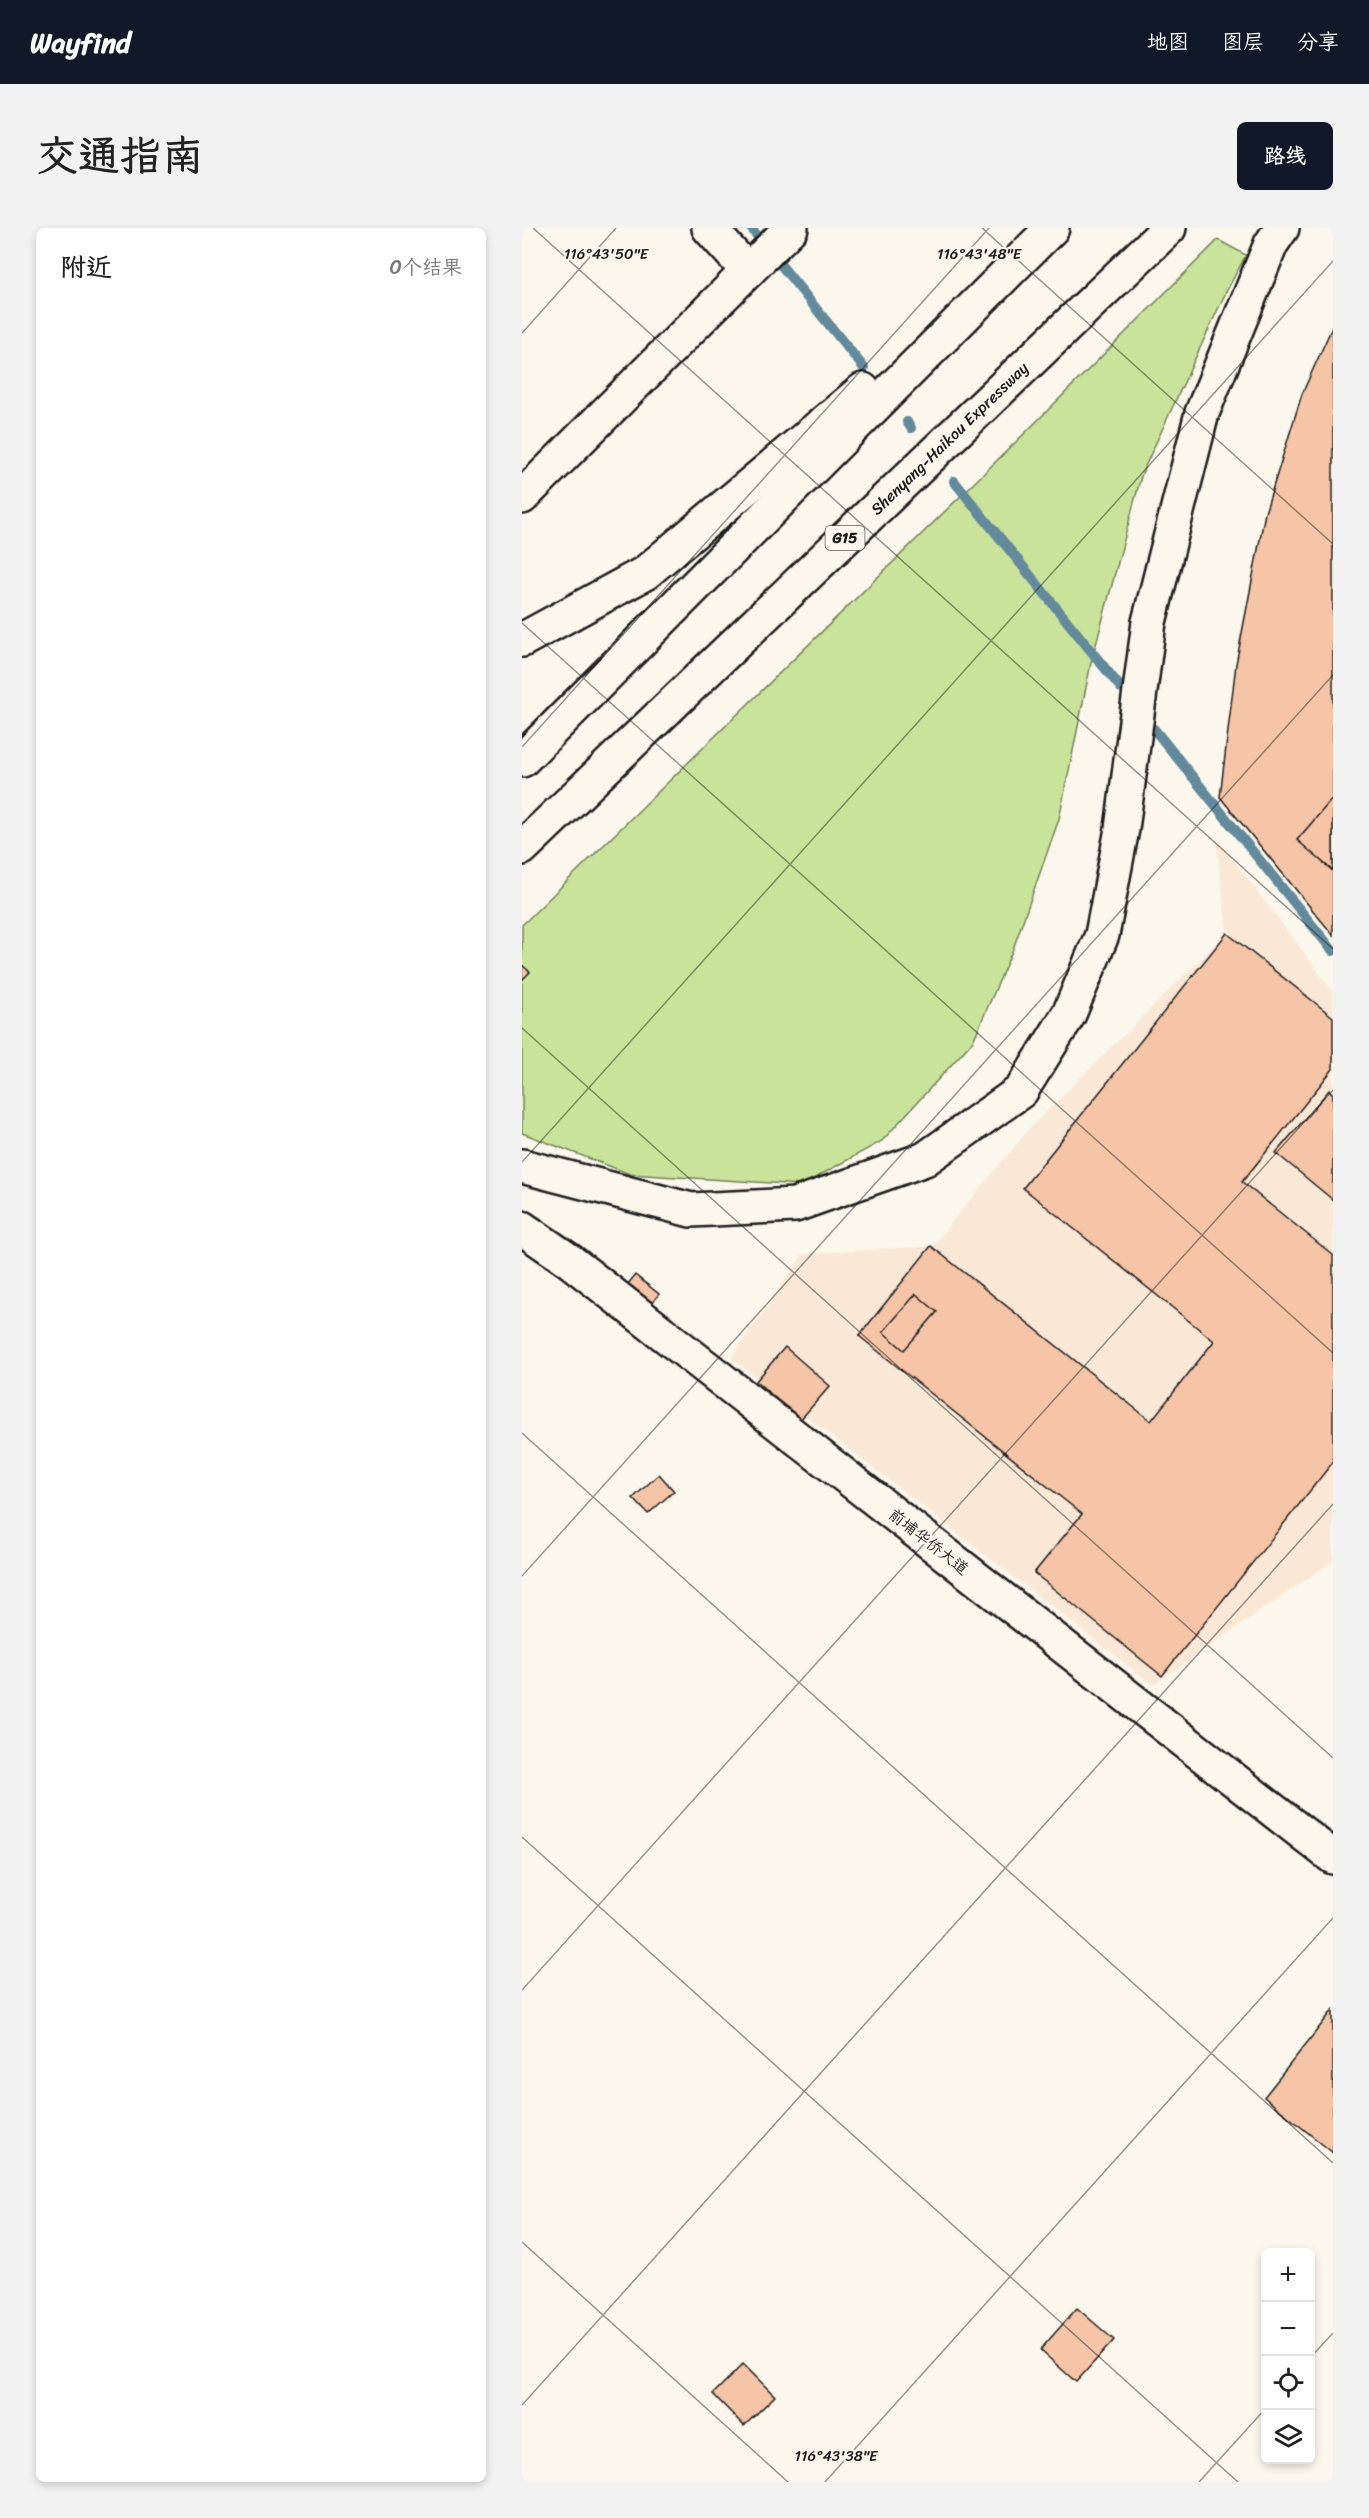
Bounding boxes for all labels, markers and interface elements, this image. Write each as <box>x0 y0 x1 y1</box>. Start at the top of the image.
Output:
text: Wayfind <box>30 18 131 67</box>
text: 地图 <box>1147 23 1189 61</box>
text: 图层 <box>1222 23 1264 61</box>
text: 分享 <box>1297 23 1339 61</box>
text: 交通指南 <box>36 119 204 193</box>
button: 路线 <box>1237 122 1333 190</box>
text: 116°43'50"E <box>564 241 650 267</box>
text: 116°43'48"E <box>937 241 1023 267</box>
text: 附近 <box>60 244 112 290</box>
text: 0个结果 <box>389 250 462 285</box>
street label: Shenyang-Haikou Expressway <box>863 354 1036 522</box>
road number: G15 <box>826 526 864 550</box>
street label: 前埔华侨大道 <box>882 1500 975 1582</box>
map controls <box>1261 2248 1315 2464</box>
button: + <box>1261 2248 1315 2302</box>
button: − <box>1261 2302 1315 2356</box>
button: locate <box>1261 2356 1315 2410</box>
button: layers <box>1261 2410 1315 2464</box>
text: 116°43'38"E <box>795 2443 879 2469</box>

